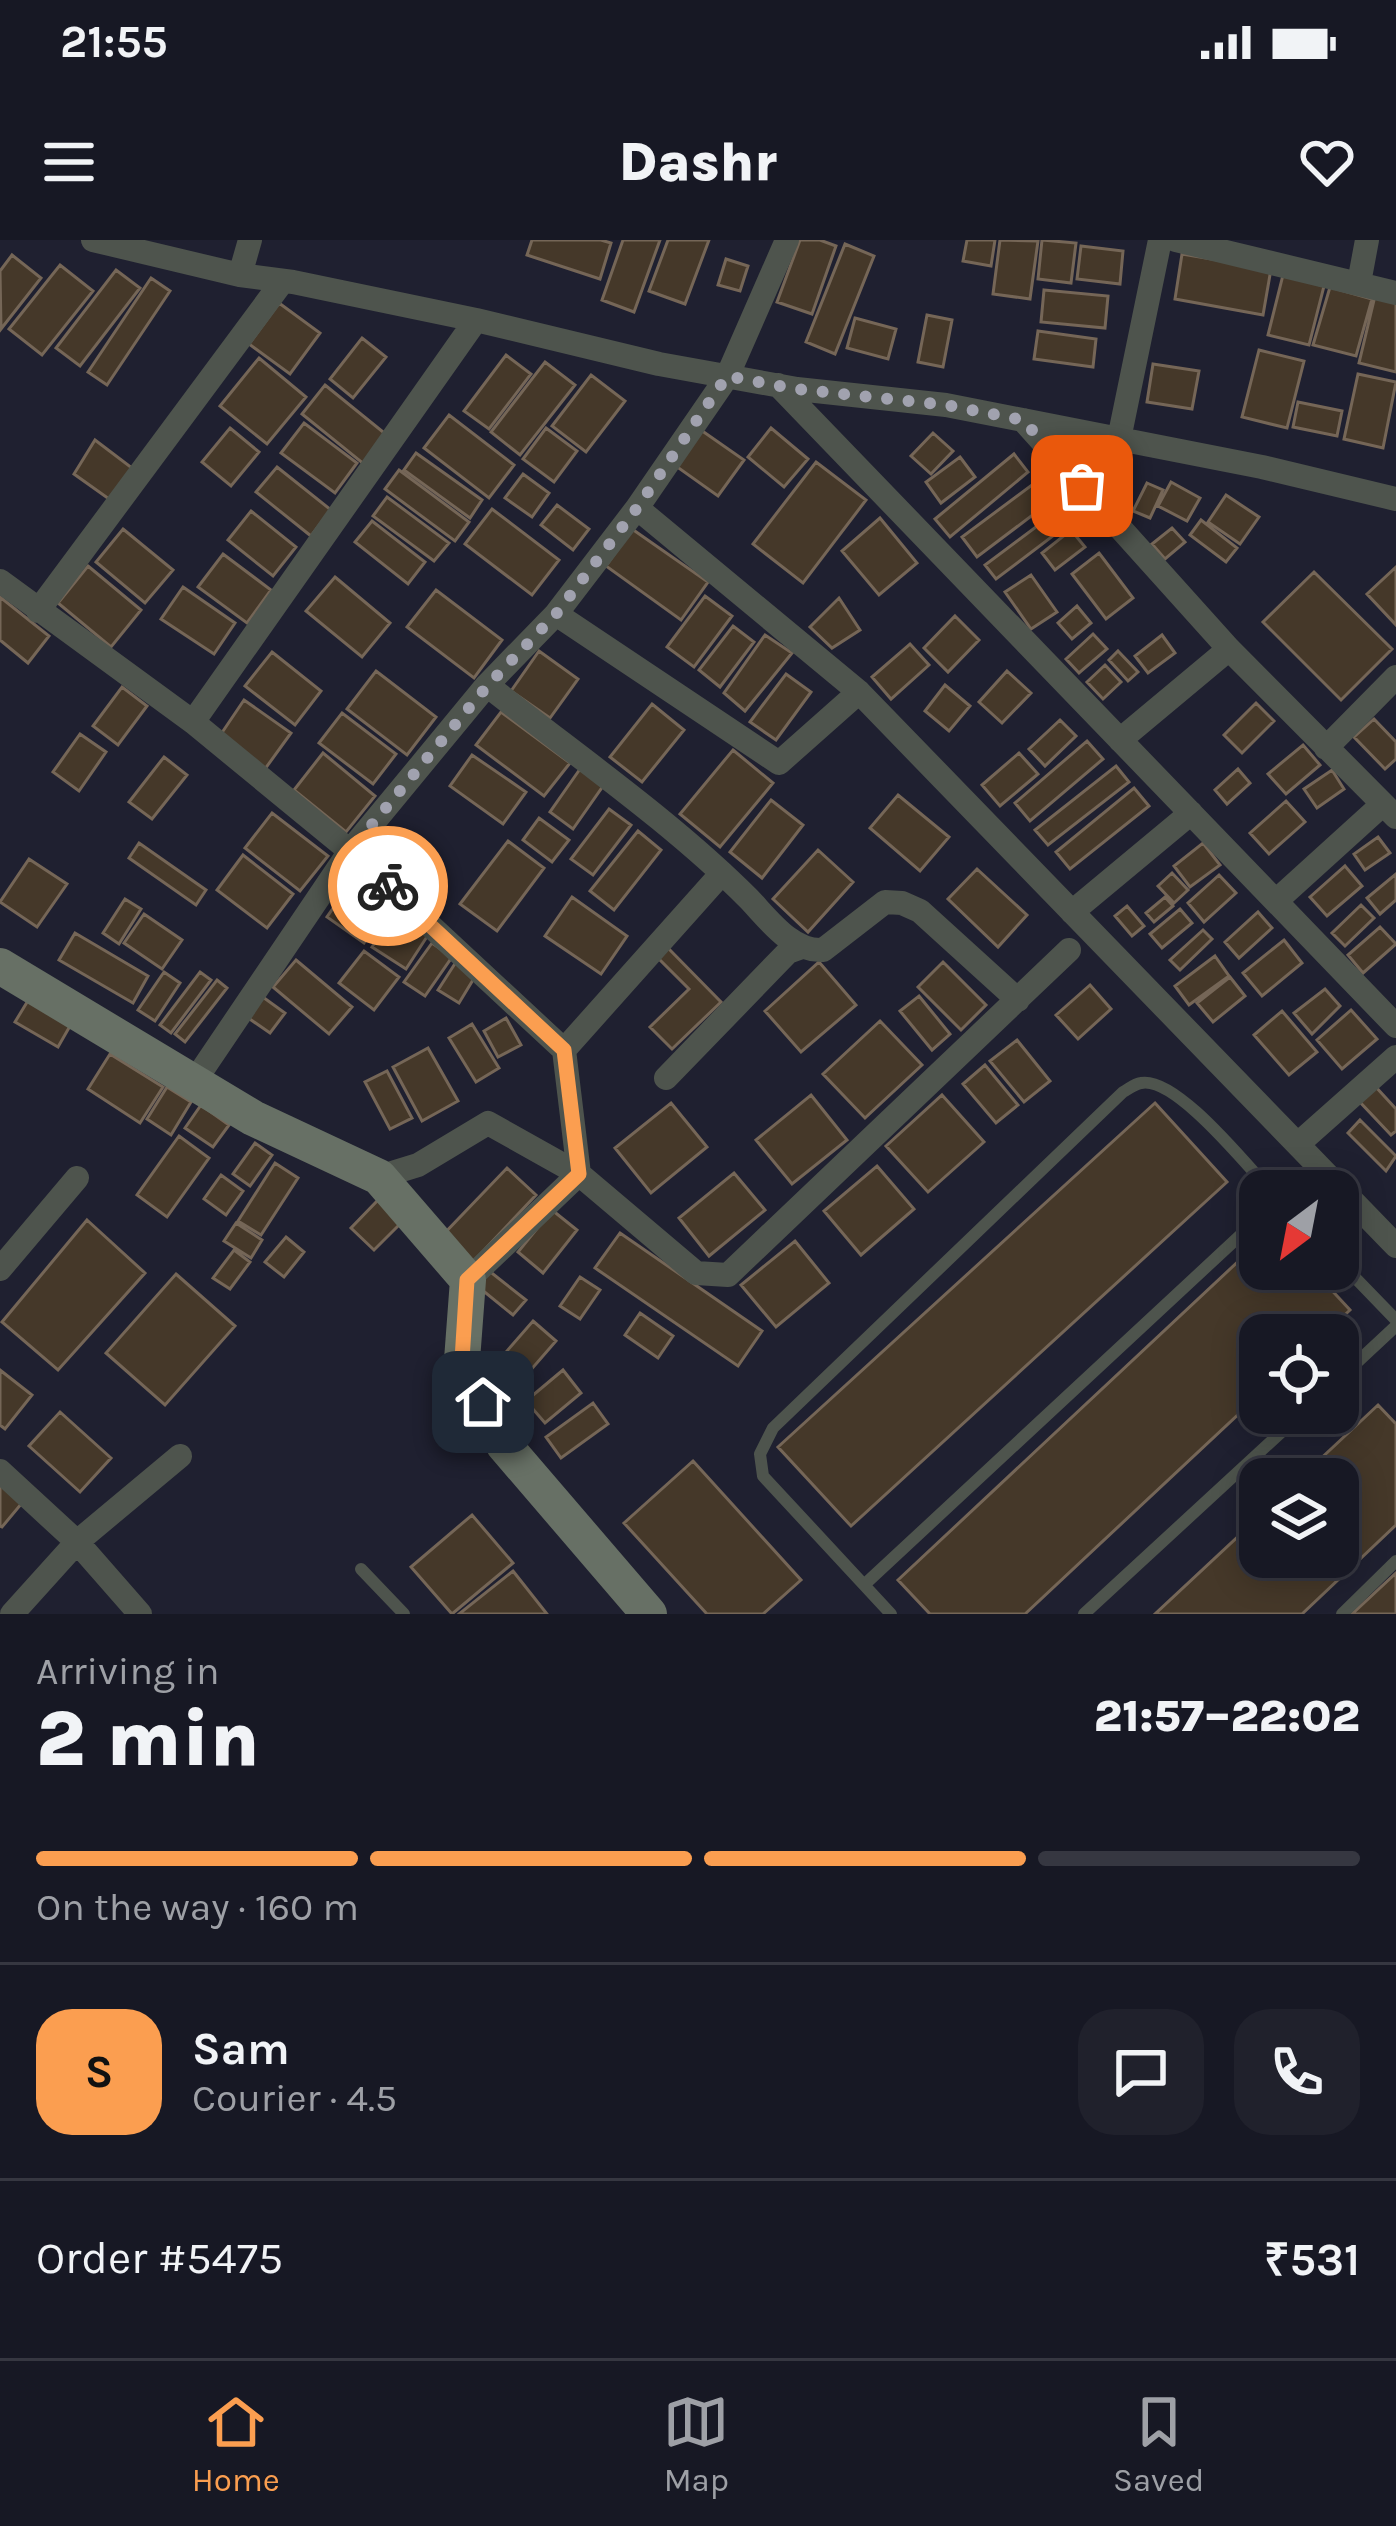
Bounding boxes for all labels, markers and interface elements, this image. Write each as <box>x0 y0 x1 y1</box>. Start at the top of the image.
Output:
text: 21:55 <box>60 16 168 68</box>
icon: menu <box>36 129 102 195</box>
icon: heart <box>1294 129 1360 195</box>
text: Dashr <box>619 130 777 194</box>
pin <box>1031 435 1133 537</box>
icon: bag <box>1049 453 1115 519</box>
courier <box>328 826 448 946</box>
icon: bike <box>355 853 421 919</box>
north arrow <box>1239 1170 1359 1290</box>
map controls <box>1239 1170 1359 1578</box>
button: locate <box>1239 1314 1359 1434</box>
pin <box>432 1351 534 1453</box>
icon: home <box>450 1369 516 1435</box>
button: layers <box>1239 1458 1359 1578</box>
text: Arriving in <box>36 1648 219 1694</box>
text: 21:57–22:02 <box>1094 1690 1360 1742</box>
text: 2 min <box>36 1693 260 1785</box>
text: On the way · 160 m <box>36 1884 359 1930</box>
button: chat <box>1078 2009 1204 2135</box>
button: phone <box>1234 2009 1360 2135</box>
text: Sam <box>192 2023 290 2075</box>
text: S <box>85 2046 113 2098</box>
text: Courier · 4.5 <box>192 2075 397 2121</box>
text: Order #5475 <box>36 2232 283 2284</box>
text: ₹531 <box>1264 2234 1360 2286</box>
tab: Home <box>192 2389 280 2499</box>
tab: Map <box>663 2389 729 2499</box>
tab: Saved <box>1113 2389 1204 2499</box>

